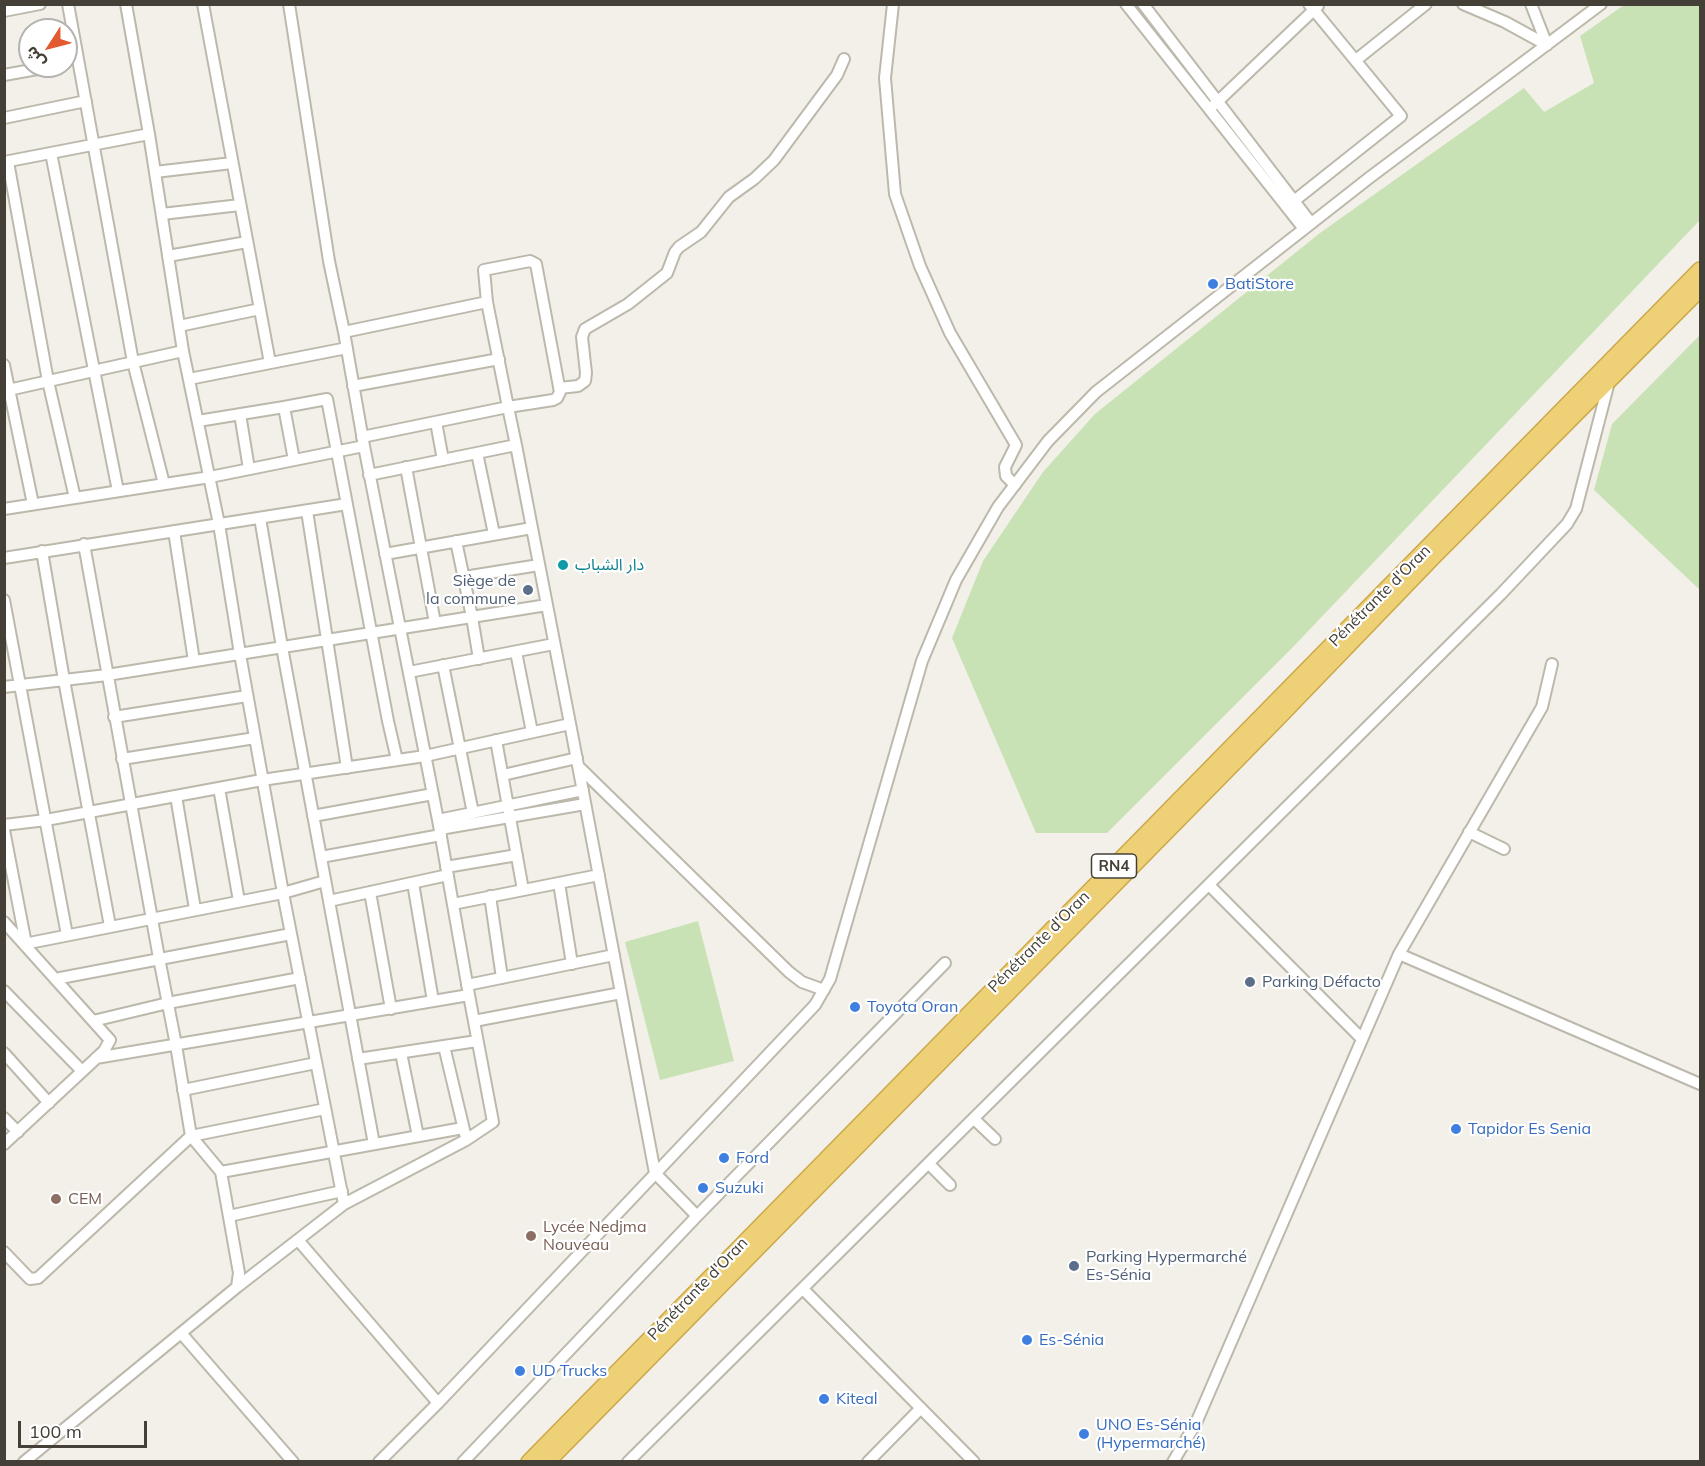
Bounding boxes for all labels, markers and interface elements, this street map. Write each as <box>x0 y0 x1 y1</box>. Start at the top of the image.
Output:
north arrow <box>18 18 78 78</box>
text: ش <box>21 43 50 72</box>
place label: BatiStore <box>1225 274 1294 294</box>
marker: BatiStore <box>1206 277 1220 291</box>
street label: Pénétrante d'Oran <box>1325 541 1435 651</box>
place label: دار الشباب <box>575 555 644 575</box>
marker: دار الشباب <box>556 558 570 572</box>
place label: Siège de la commune <box>426 571 516 609</box>
marker: Siège de la commune <box>521 583 535 597</box>
road number: RN4 <box>1092 854 1136 878</box>
street label: Pénétrante d'Oran <box>984 887 1094 997</box>
place label: Parking Défacto <box>1262 972 1381 992</box>
marker: Parking Défacto <box>1243 975 1257 989</box>
place label: Toyota Oran <box>867 997 958 1017</box>
marker: Toyota Oran <box>848 1000 862 1014</box>
place label: Tapidor Es Senia <box>1468 1119 1591 1139</box>
marker: Tapidor Es Senia <box>1449 1122 1463 1136</box>
place label: Ford <box>736 1148 769 1168</box>
marker: Ford <box>717 1151 731 1165</box>
place label: Suzuki <box>715 1178 764 1198</box>
marker: Suzuki <box>696 1181 710 1195</box>
place label: CEM <box>68 1189 102 1209</box>
marker: CEM <box>49 1192 63 1206</box>
place label: Lycée Nedjma Nouveau <box>543 1217 646 1255</box>
marker: Lycée Nedjma Nouveau <box>524 1229 538 1243</box>
street label: Pénétrante d'Oran <box>644 1234 752 1344</box>
place label: Parking Hypermarché Es-Sénia <box>1086 1247 1247 1285</box>
marker: Parking Hypermarché Es-Sénia <box>1067 1259 1081 1273</box>
place label: Es-Sénia <box>1039 1330 1104 1350</box>
marker: Es-Sénia <box>1020 1333 1034 1347</box>
place label: UD Trucks <box>532 1361 607 1381</box>
marker: UD Trucks <box>513 1364 527 1378</box>
place label: Kiteal <box>836 1389 878 1409</box>
marker: Kiteal <box>817 1392 831 1406</box>
scale bar <box>21 1409 150 1447</box>
place label: UNO Es-Sénia (Hypermarché) <box>1096 1415 1206 1453</box>
text: 100 m <box>29 1420 82 1443</box>
marker: UNO Es-Sénia (Hypermarché) <box>1077 1427 1091 1441</box>

